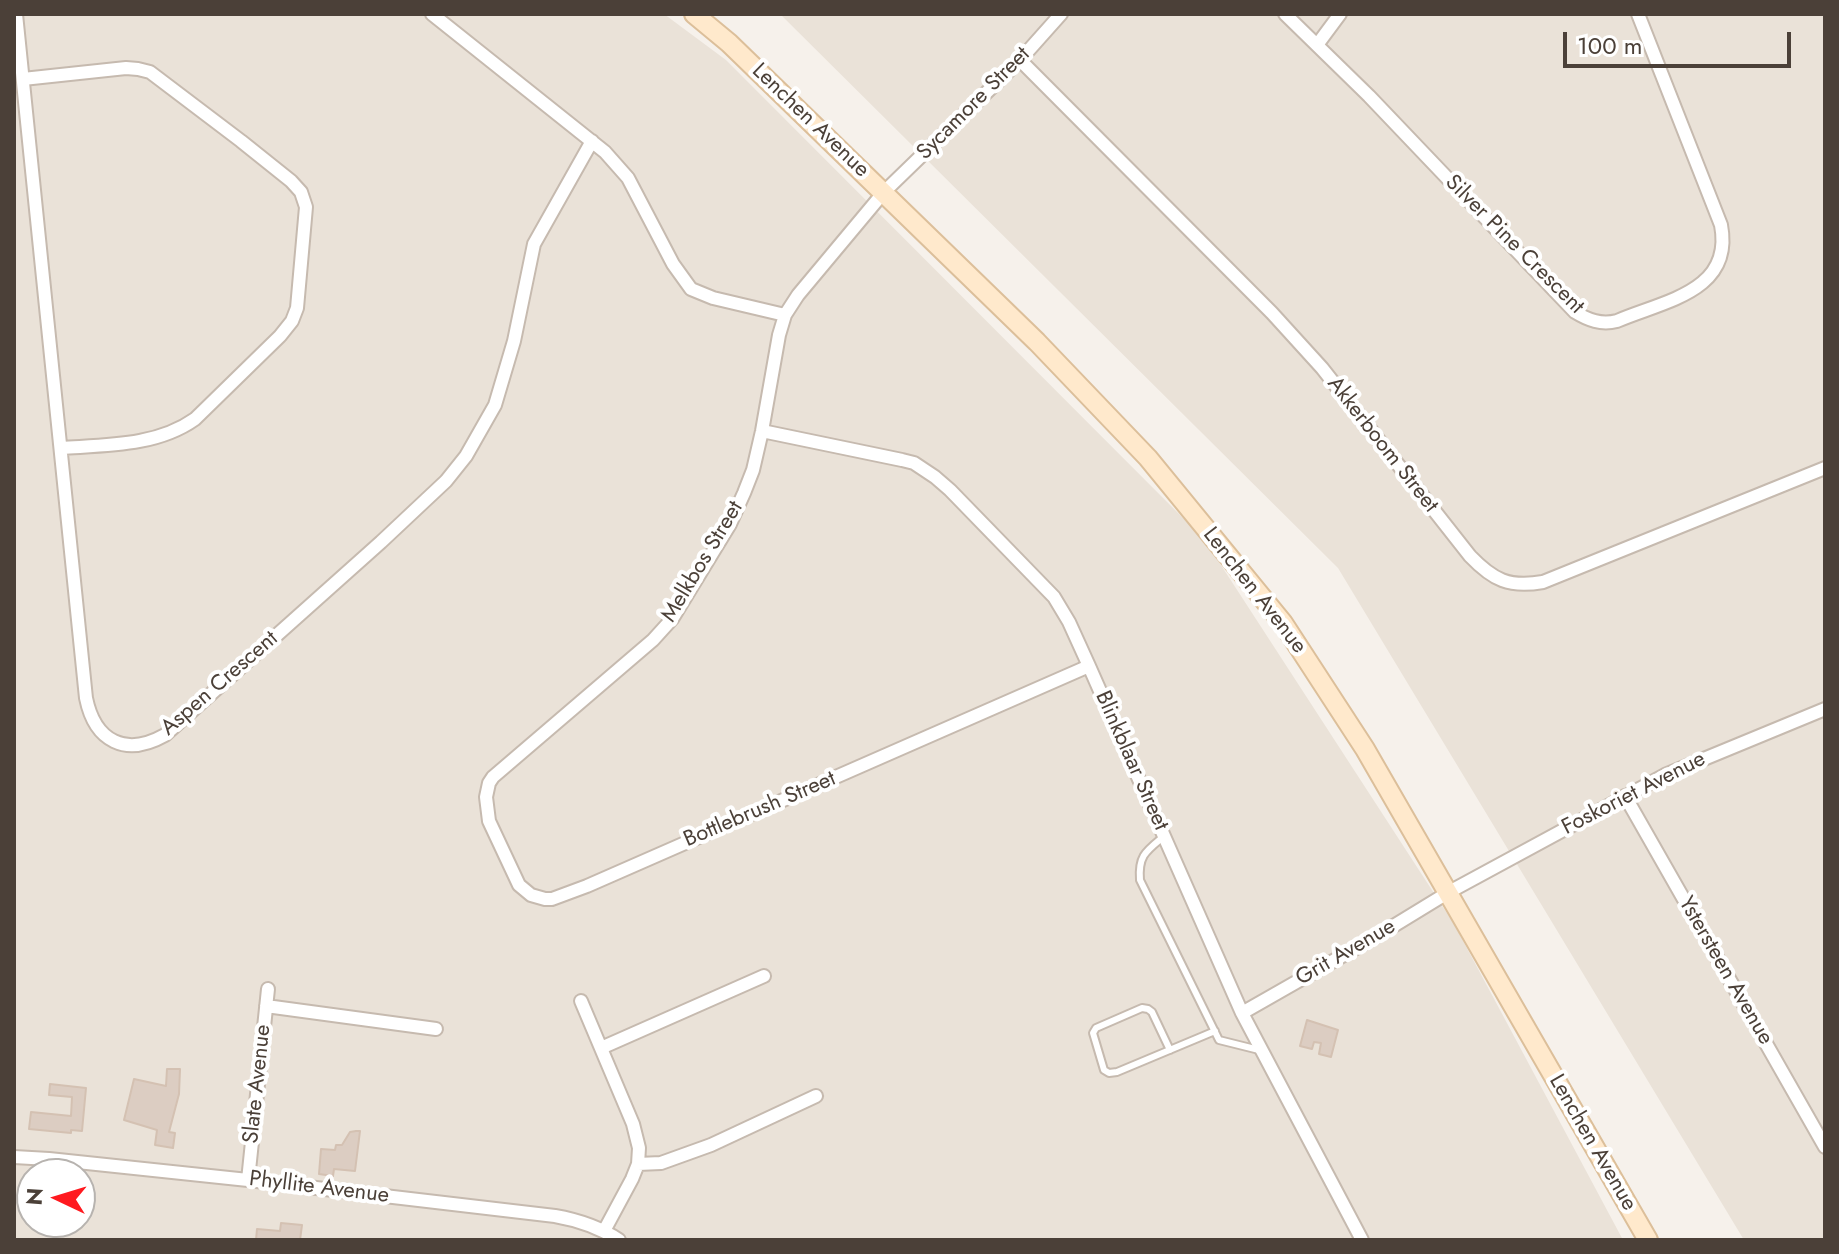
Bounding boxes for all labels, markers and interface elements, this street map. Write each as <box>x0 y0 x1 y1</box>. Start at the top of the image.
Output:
scale bar <box>1567 16 1795 66</box>
text: 100 m <box>1577 28 1643 63</box>
street label: Sycamore Street <box>912 42 1036 166</box>
street label: Lenchen Avenue <box>746 58 874 184</box>
street label: Silver Pine Crescent <box>1439 170 1589 320</box>
street label: Akkerboom Street <box>1321 372 1443 518</box>
street label: Melkbos Street <box>657 497 749 627</box>
street label: Lenchen Avenue <box>1197 523 1311 659</box>
street label: Aspen Crescent <box>156 626 284 742</box>
street label: Blinkblaar Street <box>1088 687 1174 835</box>
street label: Foskoriet Avenue <box>1558 746 1710 842</box>
street label: Bottlebrush Street <box>680 766 840 854</box>
street label: Ystersteen Avenue <box>1672 892 1778 1050</box>
street label: Grit Avenue <box>1291 914 1401 992</box>
street label: Slate Avenue <box>239 1023 277 1145</box>
street label: Lenchen Avenue <box>1542 1070 1642 1216</box>
north arrow <box>16 1158 96 1238</box>
street label: Phyllite Avenue <box>248 1166 390 1210</box>
text: N <box>17 1187 51 1206</box>

